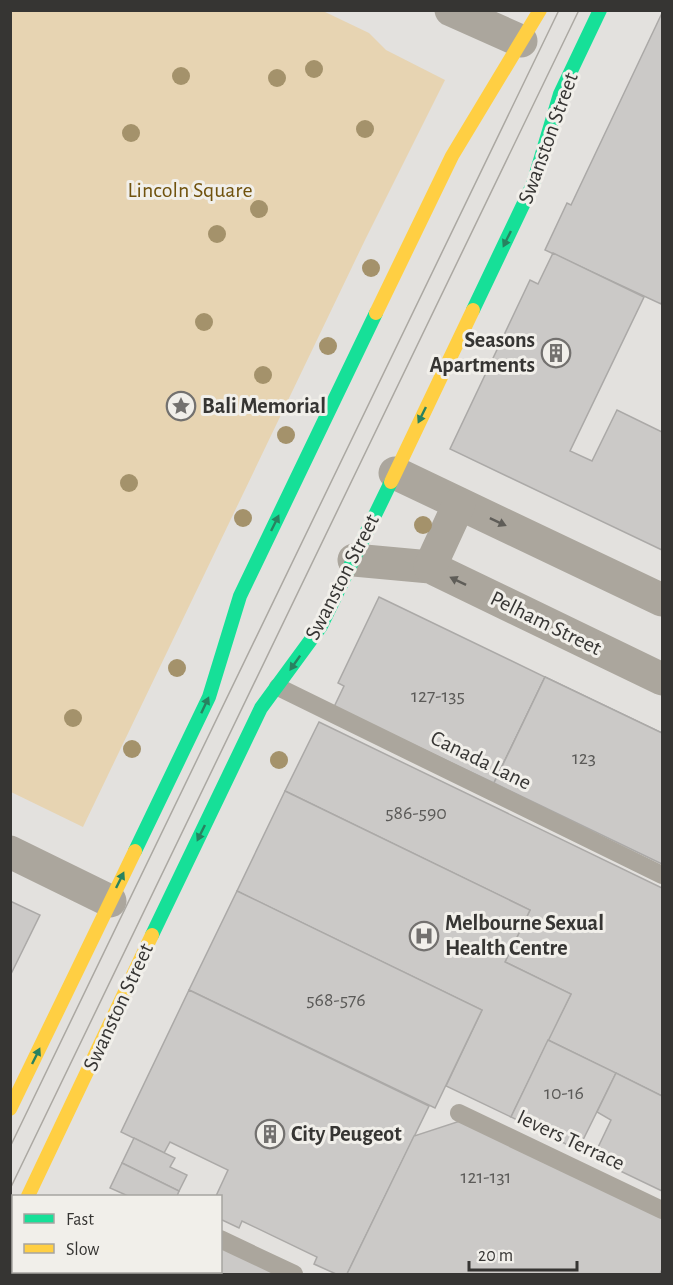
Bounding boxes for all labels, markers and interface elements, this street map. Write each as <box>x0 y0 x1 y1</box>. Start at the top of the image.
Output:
street label: Swanston Street <box>514 69 582 207</box>
park label: Lincoln Square <box>127 179 253 201</box>
one-way arrow <box>503 231 512 248</box>
place label: Seasons Apartments <box>430 329 535 376</box>
building icon: Seasons Apartments <box>540 337 572 369</box>
place icon: Bali Memorial <box>165 390 197 422</box>
place label: Bali Memorial <box>202 395 326 417</box>
one-way arrow <box>418 406 428 424</box>
street label: Swanston Street <box>301 511 383 643</box>
one-way arrow <box>271 515 280 532</box>
one-way arrow <box>489 517 506 526</box>
one-way arrow <box>450 577 467 586</box>
street label: Pelham Street <box>487 587 605 659</box>
one-way arrow <box>289 654 301 670</box>
house number: 127-135 <box>411 686 465 706</box>
one-way arrow <box>200 696 209 713</box>
street label: Canada Lane <box>427 726 535 794</box>
house number: 123 <box>572 748 596 768</box>
house number: 586-590 <box>385 803 447 823</box>
one-way arrow <box>197 824 206 841</box>
one-way arrow <box>116 872 125 889</box>
place label: Melbourne Sexual Health Centre <box>445 912 604 959</box>
hospital icon: Melbourne Sexual Health Centre <box>408 920 440 952</box>
street label: Swanston Street <box>79 940 157 1074</box>
house number: 568-576 <box>306 990 366 1010</box>
one-way arrow <box>31 1048 40 1065</box>
house number: 10-16 <box>544 1083 584 1103</box>
street label: Ievers Terrace <box>514 1106 628 1174</box>
building icon: City Peugeot <box>254 1118 286 1150</box>
place label: City Peugeot <box>291 1123 402 1146</box>
house number: 121-131 <box>461 1167 512 1187</box>
legend <box>12 1195 222 1273</box>
text: Fast <box>66 1211 94 1229</box>
scale bar <box>469 1234 577 1272</box>
text: Slow <box>66 1241 99 1259</box>
text: 20 m <box>478 1247 513 1265</box>

